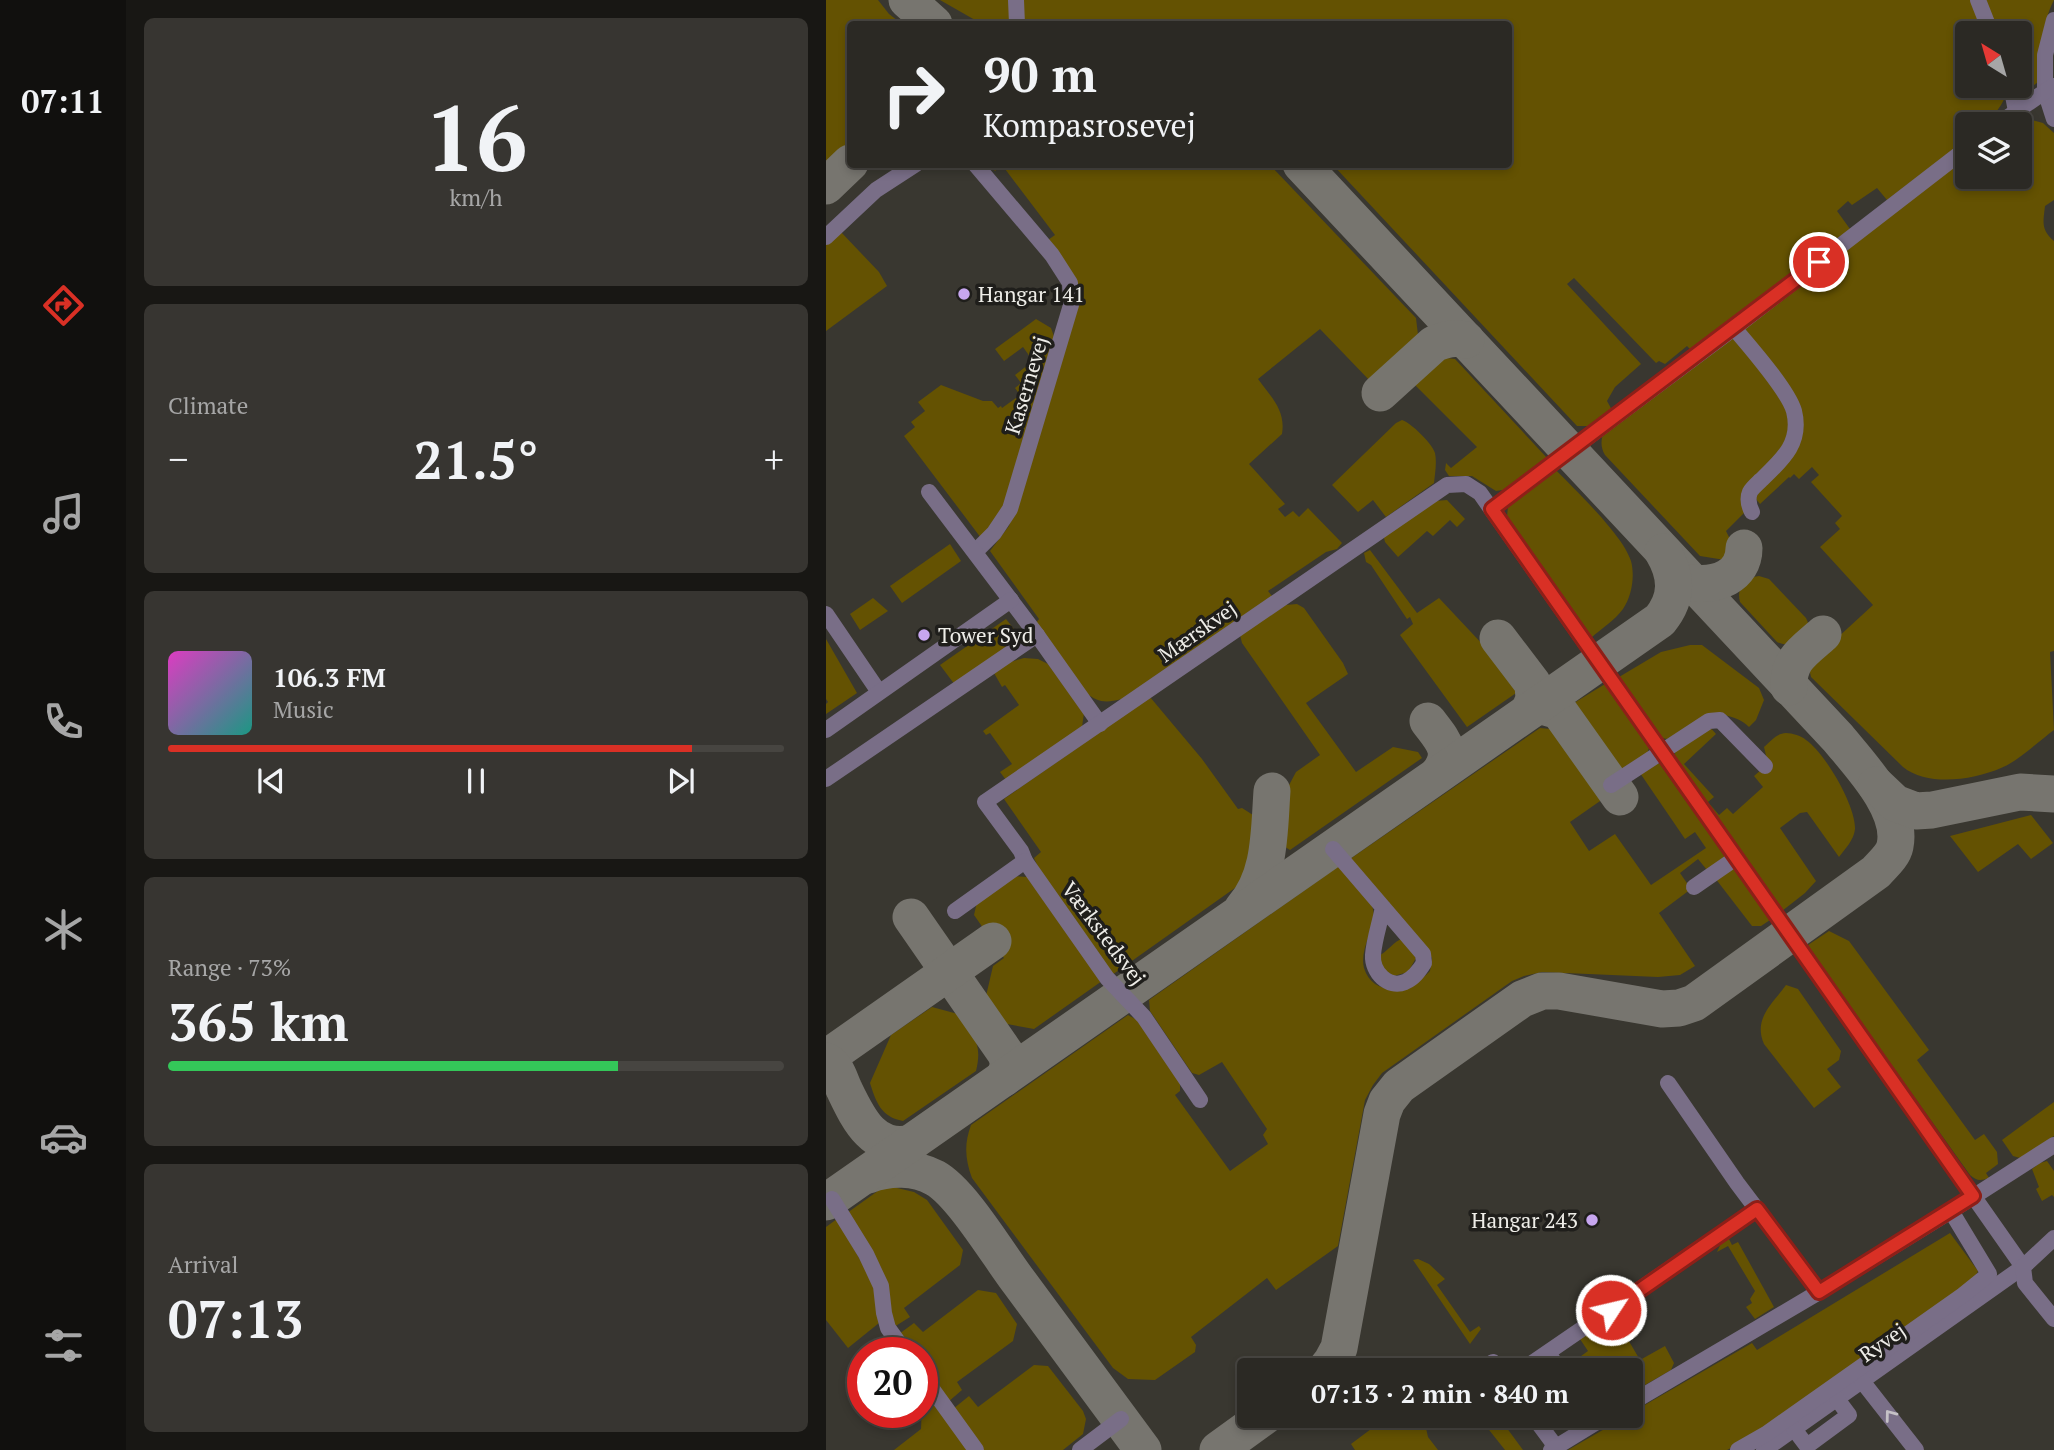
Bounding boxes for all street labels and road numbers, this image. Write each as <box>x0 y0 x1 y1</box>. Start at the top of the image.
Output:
street label: Kasernevej <box>998 332 1054 438</box>
street label: Mærskvej <box>1152 594 1242 668</box>
street label: Værkstedsvej <box>1056 875 1152 991</box>
street label: Ryvej <box>1853 1316 1911 1368</box>

